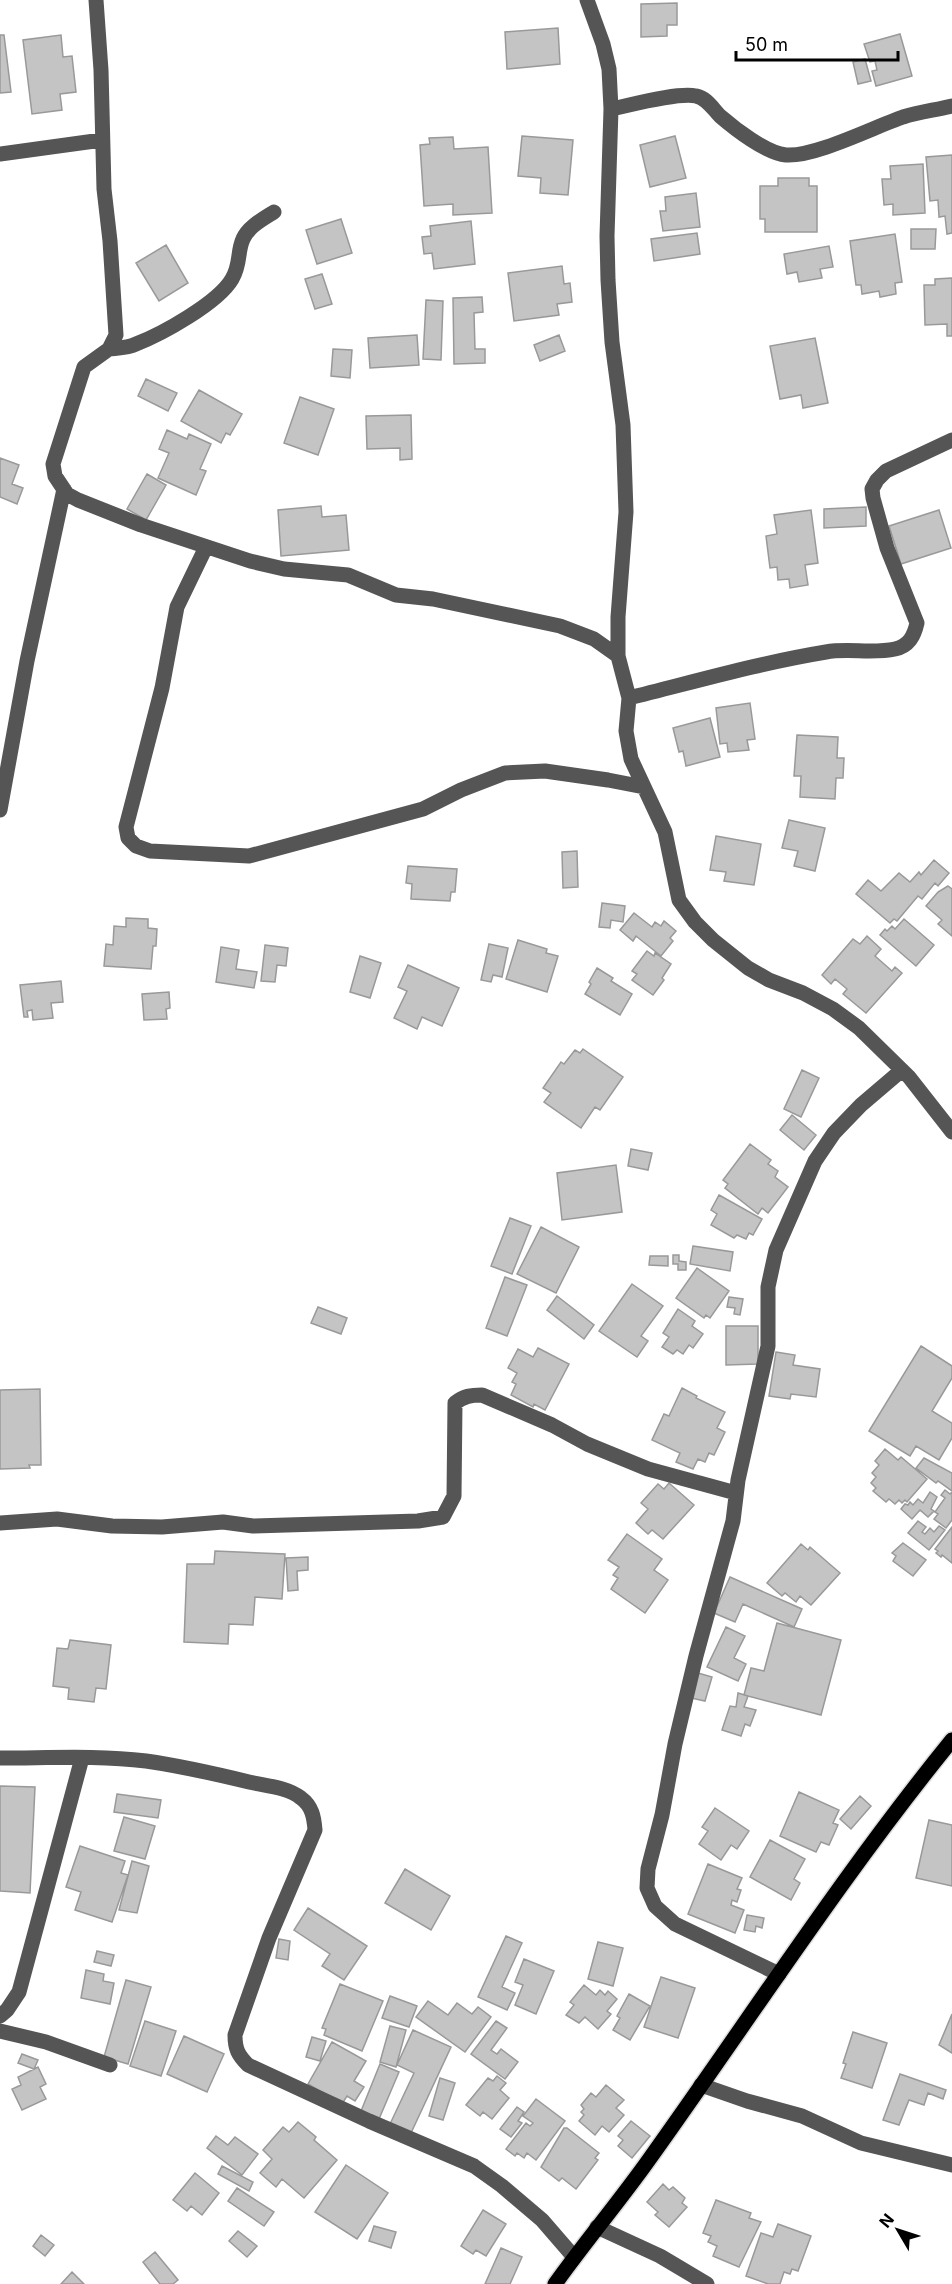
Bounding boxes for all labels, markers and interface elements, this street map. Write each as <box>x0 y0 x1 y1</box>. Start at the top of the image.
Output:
scale bar <box>736 24 898 62</box>
text: 50 m <box>745 34 788 55</box>
north arrow <box>868 2200 928 2260</box>
text: N <box>875 2210 898 2232</box>

